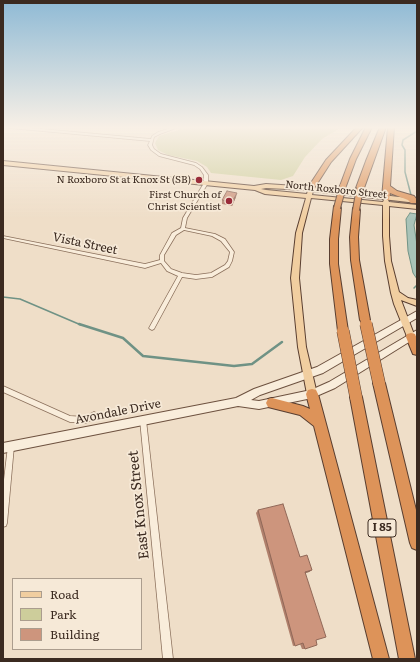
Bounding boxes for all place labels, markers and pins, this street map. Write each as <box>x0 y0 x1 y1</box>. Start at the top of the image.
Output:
place label: N Roxboro St at Knox St (SB) <box>57 174 191 186</box>
marker: N Roxboro St at Knox St (SB) <box>194 175 204 185</box>
place label: First Church of Christ Scientist <box>148 189 221 212</box>
marker: First Church of Christ Scientist <box>224 196 234 206</box>

